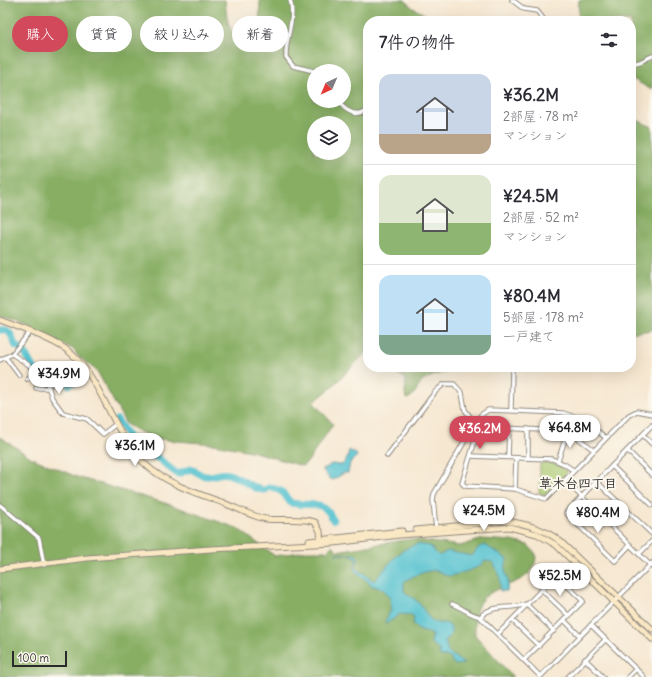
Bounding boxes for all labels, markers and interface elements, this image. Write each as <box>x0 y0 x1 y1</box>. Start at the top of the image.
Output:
chip: 購入 <box>12 16 68 52</box>
chip: 賃貸 <box>76 16 132 52</box>
chip: 絞り込み <box>140 16 224 52</box>
chip: 新着 <box>232 16 288 52</box>
icon: filters <box>598 29 620 51</box>
text: 7件の物件 <box>379 31 455 53</box>
north arrow <box>307 64 351 108</box>
map controls <box>307 64 351 160</box>
text: ¥36.2M <box>503 84 559 106</box>
icon: home <box>411 90 459 138</box>
text: 2部屋 · 78 m² <box>503 108 578 125</box>
button: layers <box>307 116 351 160</box>
text: マンション <box>503 127 567 144</box>
text: ¥24.5M <box>503 185 559 207</box>
icon: home <box>411 191 459 239</box>
text: 2部屋 · 52 m² <box>503 209 579 226</box>
text: マンション <box>503 228 567 245</box>
text: ¥80.4M <box>503 285 561 307</box>
icon: home <box>411 291 459 339</box>
text: 5部屋 · 178 m² <box>503 309 584 326</box>
text: 一戸建て <box>503 328 555 345</box>
pin: ¥34.9M <box>26 361 92 395</box>
text: ¥34.9M <box>37 365 81 382</box>
pin: ¥64.8M <box>537 415 603 449</box>
pin: ¥36.2M <box>447 416 513 450</box>
text: ¥64.8M <box>548 419 592 436</box>
text: ¥36.2M <box>459 420 501 437</box>
pin: ¥36.1M <box>102 433 168 467</box>
text: ¥36.1M <box>115 437 155 454</box>
district label: 草木台四丁目 <box>539 475 617 492</box>
pin: ¥24.5M <box>451 498 517 532</box>
pin: ¥80.4M <box>565 500 631 534</box>
text: ¥24.5M <box>463 502 505 519</box>
text: ¥80.4M <box>576 504 620 521</box>
pin: ¥52.5M <box>527 563 593 597</box>
text: ¥52.5M <box>539 567 581 584</box>
scale bar <box>12 649 67 668</box>
text: 100 m <box>18 651 49 665</box>

